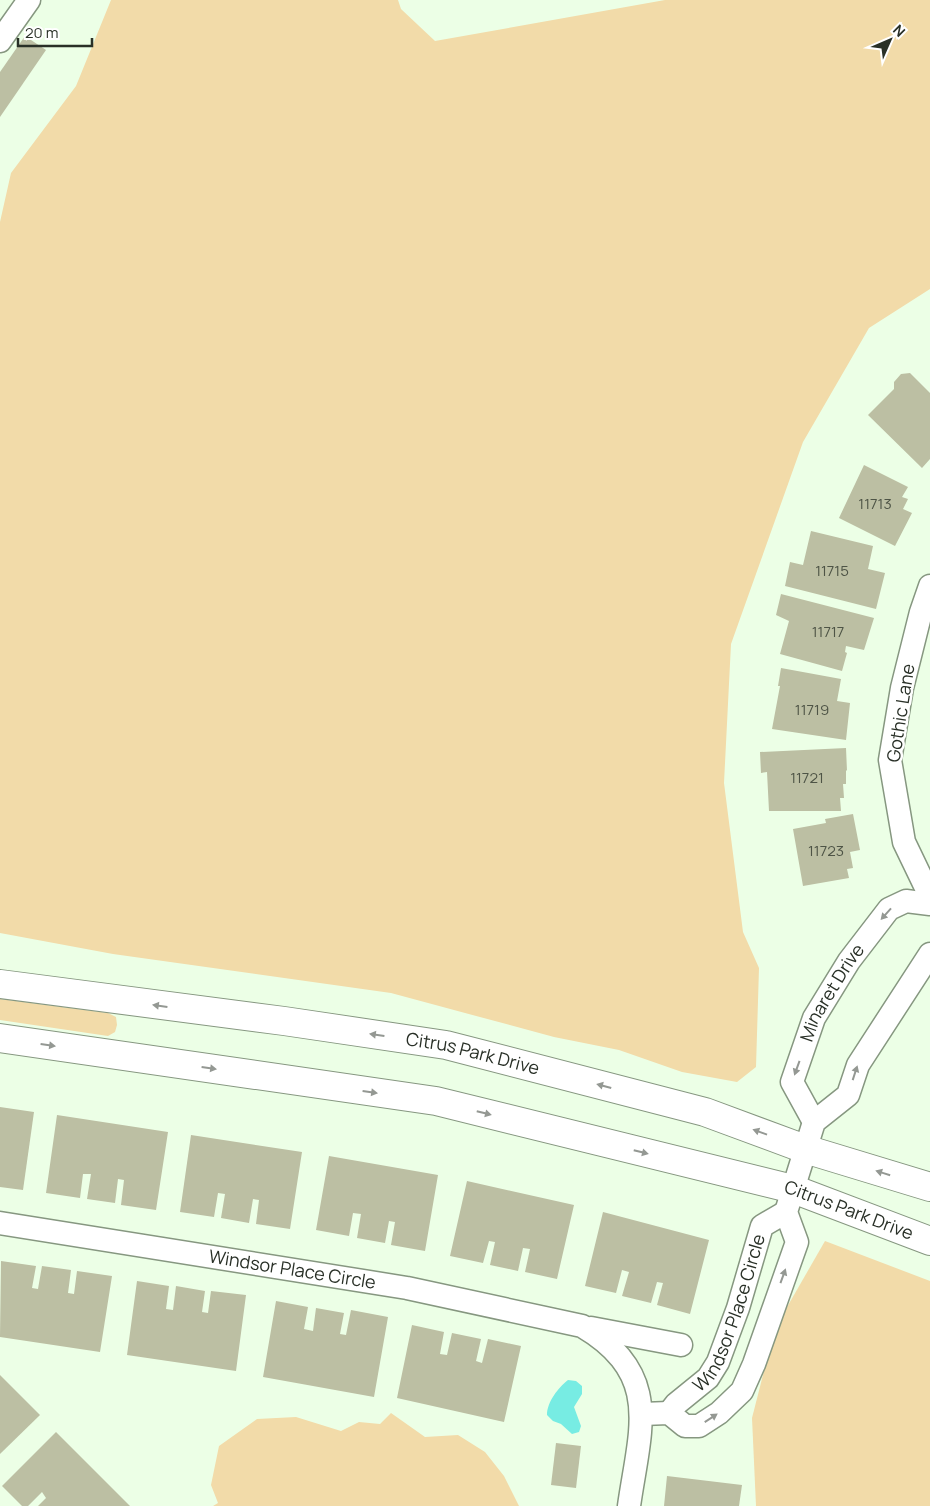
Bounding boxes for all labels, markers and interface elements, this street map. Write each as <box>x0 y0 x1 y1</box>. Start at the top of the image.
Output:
scale bar <box>18 15 91 47</box>
north arrow <box>865 15 915 65</box>
text: N <box>889 20 910 41</box>
text: 20 m <box>25 22 58 43</box>
house number: 11713 <box>858 493 892 514</box>
house number: 11715 <box>815 560 849 581</box>
house number: 11717 <box>812 621 844 642</box>
street label: Gothic Lane <box>880 662 920 764</box>
house number: 11719 <box>795 699 829 720</box>
house number: 11721 <box>790 767 824 788</box>
house number: 11723 <box>808 840 844 861</box>
one-way arrow <box>880 908 892 920</box>
street label: Minaret Drive <box>794 938 869 1045</box>
one-way arrow <box>152 1002 168 1010</box>
street label: Citrus Park Drive <box>405 1026 542 1080</box>
one-way arrow <box>369 1031 385 1039</box>
one-way arrow <box>41 1041 57 1049</box>
one-way arrow <box>793 1061 800 1076</box>
one-way arrow <box>201 1065 217 1073</box>
one-way arrow <box>851 1065 859 1080</box>
one-way arrow <box>597 1081 612 1089</box>
one-way arrow <box>362 1088 378 1096</box>
one-way arrow <box>476 1109 491 1117</box>
one-way arrow <box>752 1128 767 1135</box>
one-way arrow <box>634 1148 649 1156</box>
one-way arrow <box>876 1168 891 1176</box>
street label: Citrus Park Drive <box>782 1174 917 1245</box>
street label: Windsor Place Circle <box>687 1231 770 1397</box>
street label: Windsor Place Circle <box>207 1244 378 1294</box>
one-way arrow <box>780 1269 788 1284</box>
one-way arrow <box>705 1413 718 1422</box>

